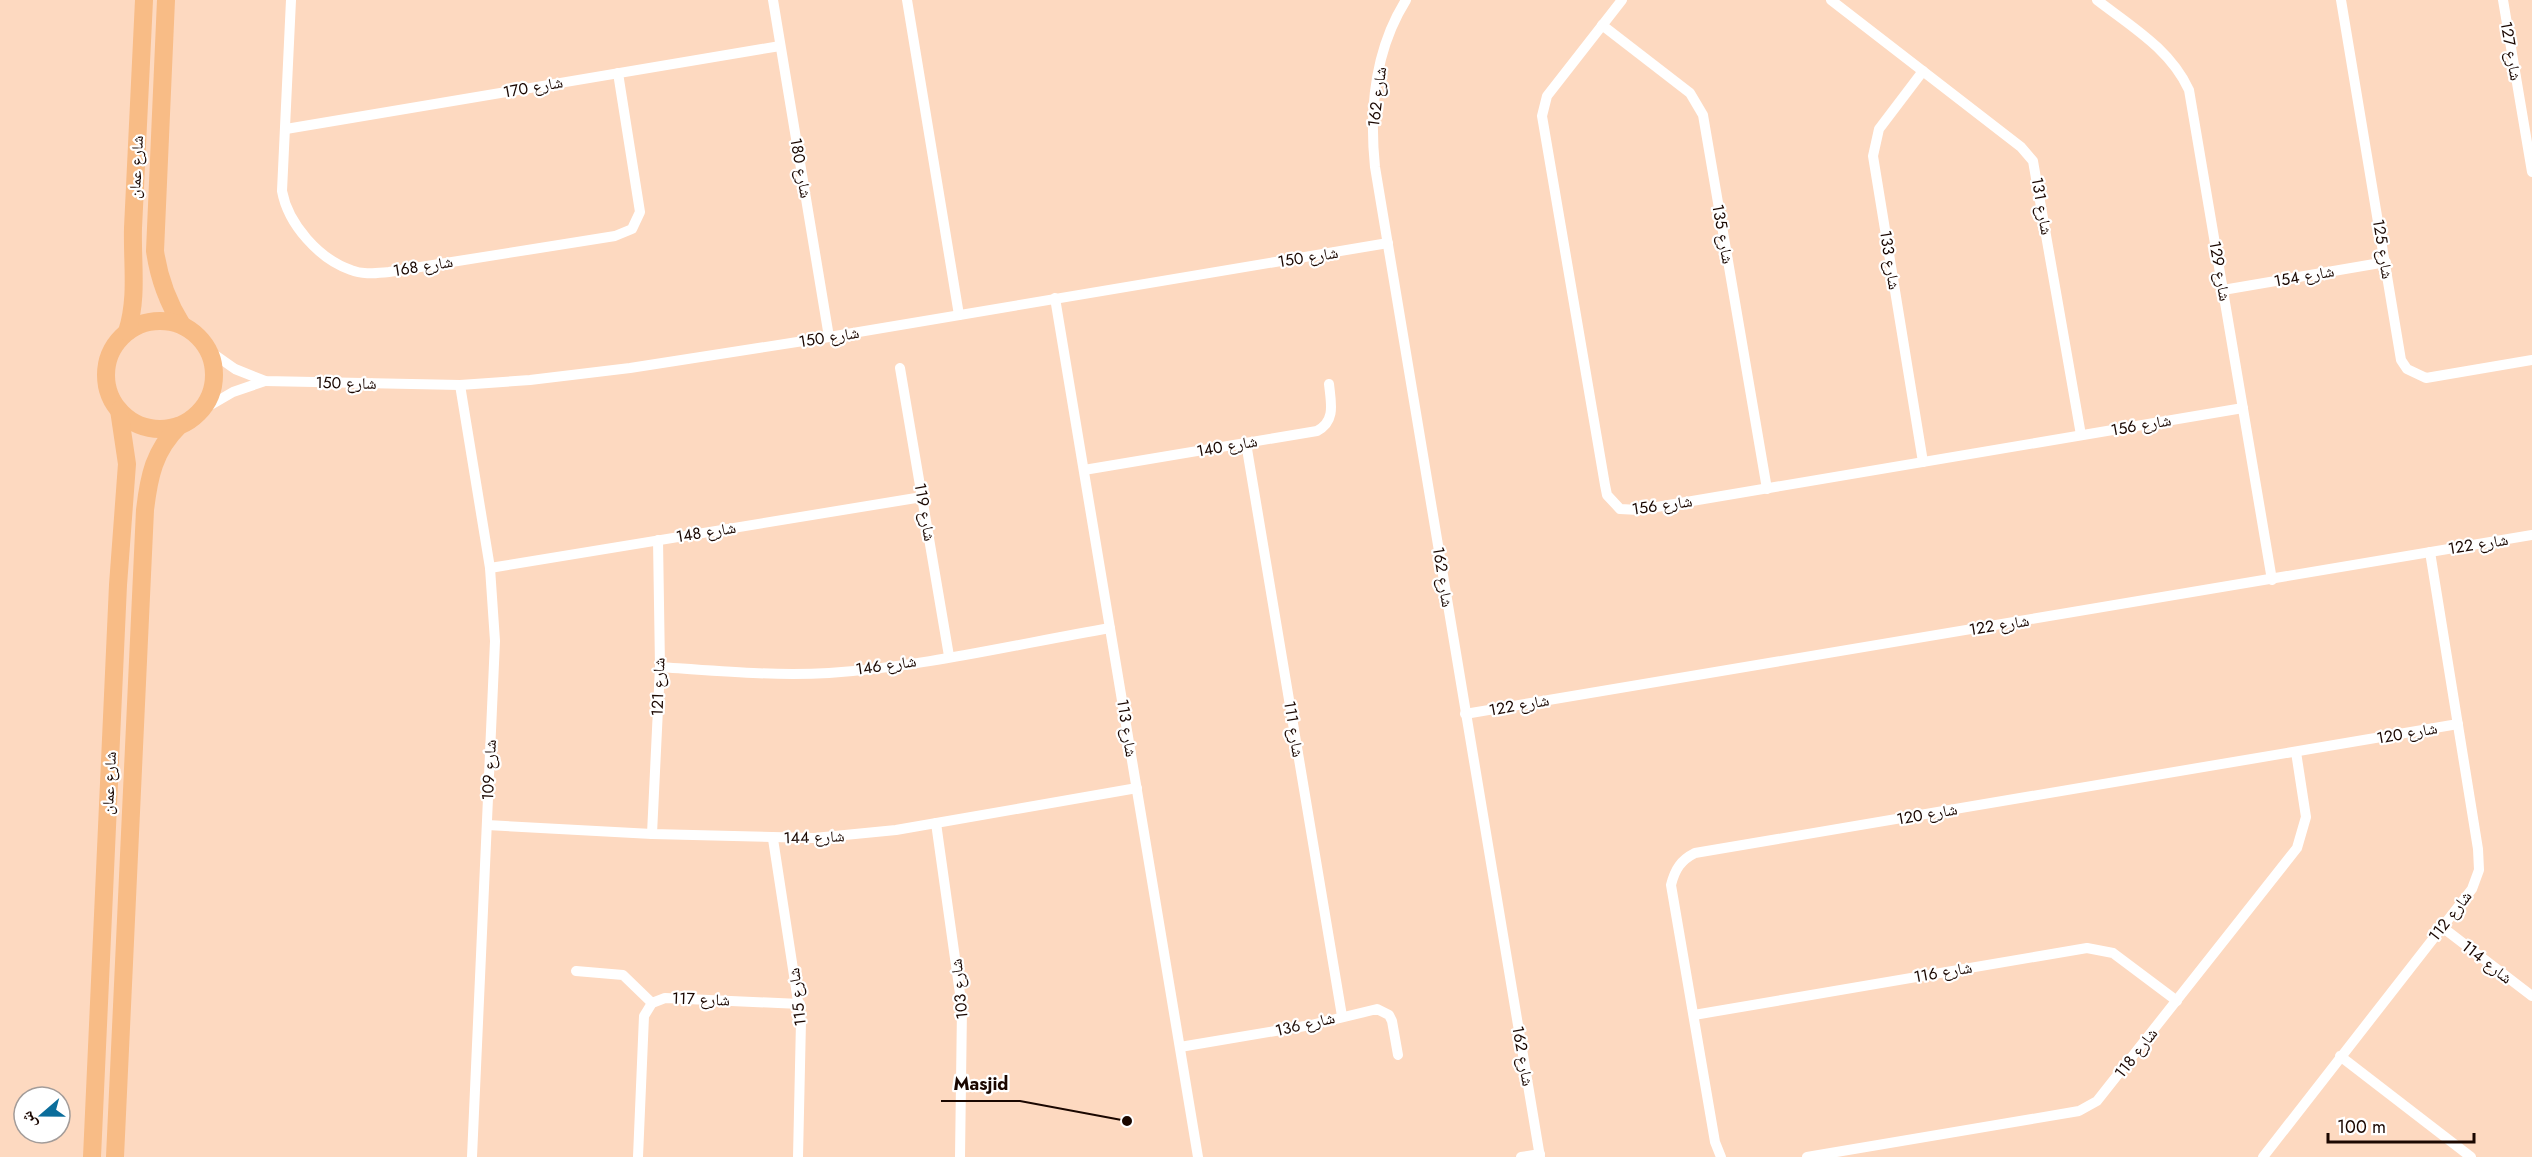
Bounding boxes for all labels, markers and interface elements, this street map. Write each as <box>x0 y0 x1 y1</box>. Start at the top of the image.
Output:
street label: شارع 127 <box>2494 19 2528 83</box>
street label: شارع 162 <box>1362 65 1392 129</box>
street label: شارع 170 <box>501 70 565 104</box>
street label: شارع عمان <box>123 135 149 199</box>
street label: شارع 180 <box>784 136 818 200</box>
street label: شارع 131 <box>2026 175 2058 237</box>
street label: شارع 135 <box>1706 202 1740 266</box>
street label: شارع 125 <box>2367 217 2399 281</box>
street label: شارع 133 <box>1874 229 1906 291</box>
street label: شارع 129 <box>2203 239 2237 303</box>
street label: شارع 150 <box>1276 241 1340 273</box>
street label: شارع 168 <box>391 250 455 282</box>
street label: شارع 154 <box>2272 259 2336 293</box>
street label: شارع 150 <box>797 321 861 353</box>
street label: شارع 150 <box>315 371 377 395</box>
street label: شارع 156 <box>2109 408 2173 442</box>
street label: شارع 140 <box>1195 429 1259 463</box>
street label: شارع 119 <box>909 481 941 543</box>
street label: شارع 156 <box>1630 489 1694 521</box>
street label: شارع 148 <box>674 516 738 548</box>
street label: شارع 122 <box>2446 528 2510 560</box>
street label: شارع 162 <box>1427 545 1459 609</box>
street label: شارع 122 <box>1967 609 2031 641</box>
street label: شارع 146 <box>854 649 918 681</box>
street label: شارع 121 <box>645 657 671 717</box>
street label: شارع 122 <box>1487 688 1551 722</box>
street label: شارع 113 <box>1111 697 1143 759</box>
street label: شارع 111 <box>1278 699 1310 759</box>
street label: شارع 120 <box>2375 716 2439 750</box>
street label: شارع 109 <box>476 739 502 801</box>
street label: شارع عمان <box>96 751 122 815</box>
street label: شارع 120 <box>1895 797 1959 831</box>
street label: شارع 144 <box>783 824 845 850</box>
street label: شارع 112 <box>2423 886 2477 946</box>
street label: شارع 114 <box>2457 935 2517 989</box>
street label: شارع 116 <box>1912 956 1974 988</box>
street label: شارع 103 <box>944 958 974 1020</box>
street label: شارع 115 <box>782 966 812 1028</box>
street label: شارع 117 <box>672 986 730 1012</box>
street label: شارع 136 <box>1273 1006 1337 1042</box>
street label: شارع 118 <box>2109 1023 2163 1083</box>
street label: شارع 162 <box>1506 1024 1540 1088</box>
callout: Masjid <box>941 1065 1020 1101</box>
text: Masjid <box>954 1071 1008 1097</box>
north arrow <box>12 1085 72 1145</box>
scale bar <box>2328 1106 2474 1144</box>
text: ش <box>15 1108 42 1132</box>
text: 100 m <box>2337 1114 2386 1140</box>

